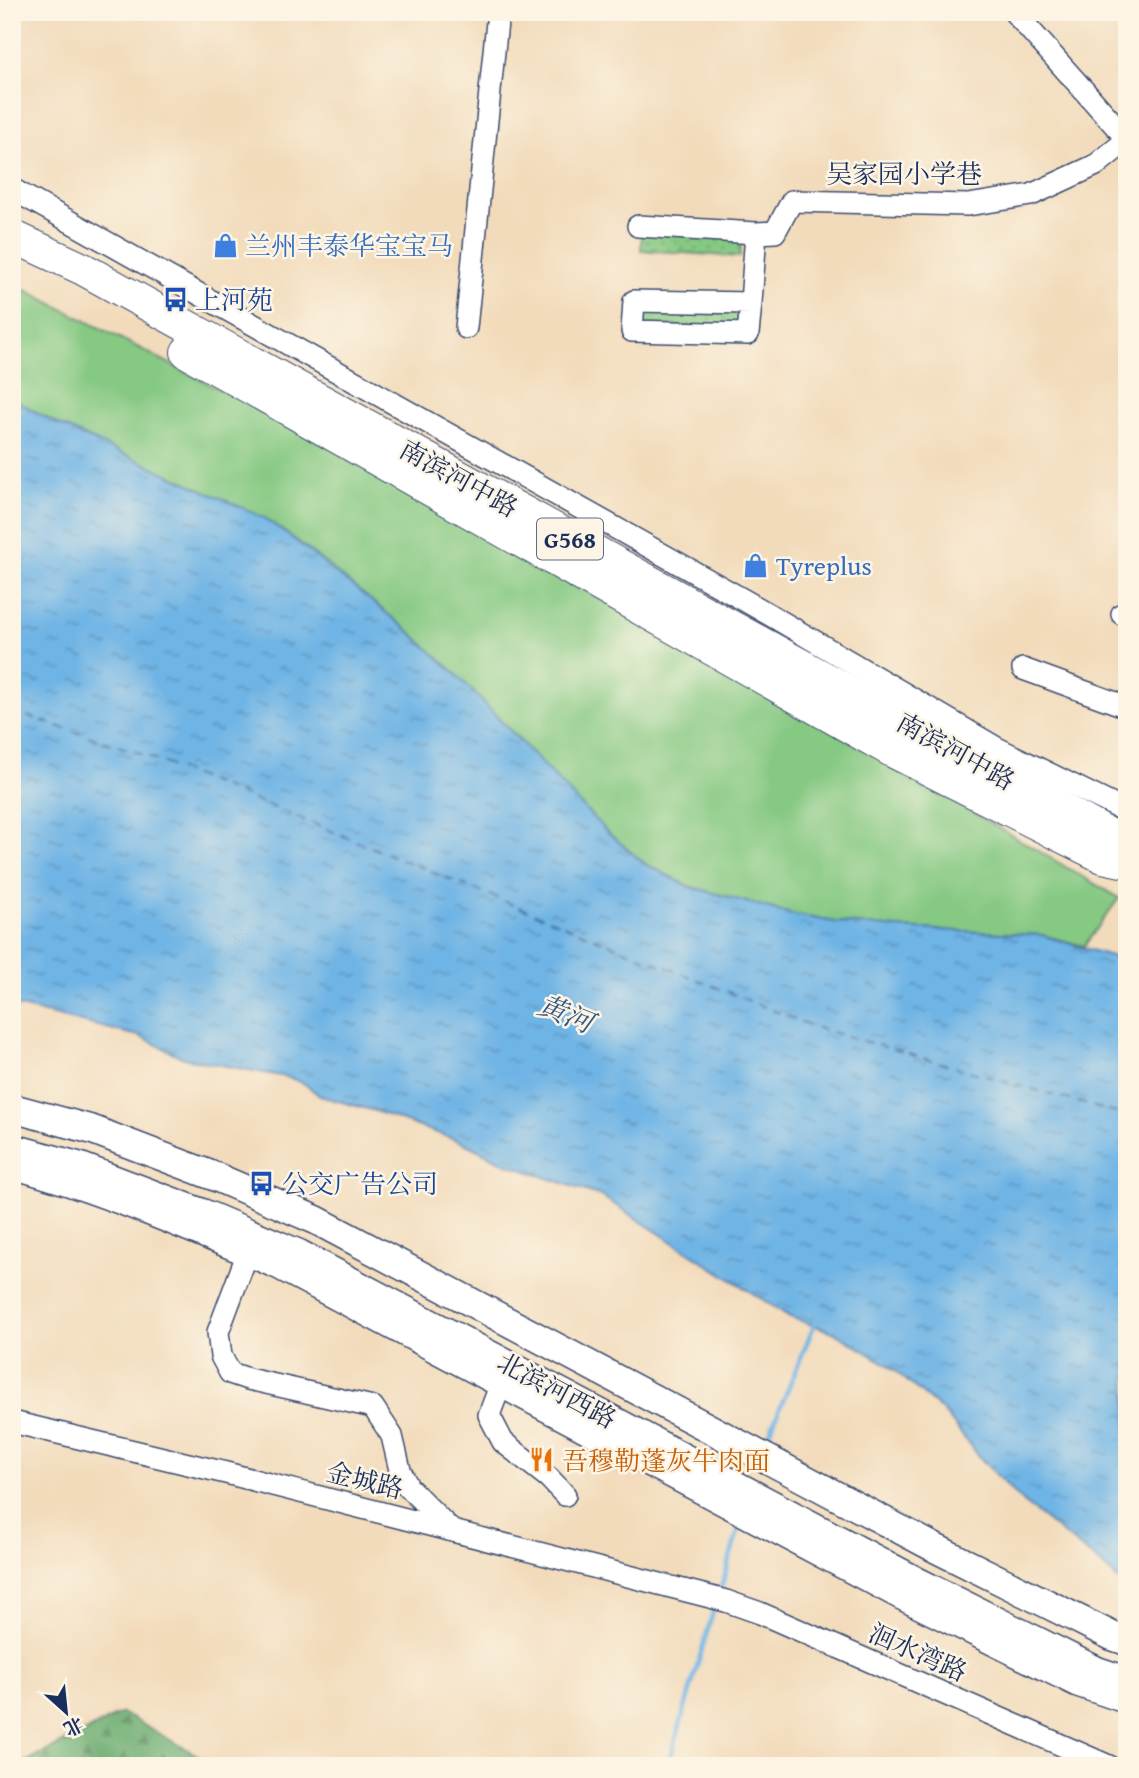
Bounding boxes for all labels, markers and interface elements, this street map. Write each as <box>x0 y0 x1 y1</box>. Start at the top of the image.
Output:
street label: 吴家园小学巷 <box>826 154 982 193</box>
place label: 兰州丰泰华宝宝马 <box>245 226 453 265</box>
shop icon: 兰州丰泰华宝宝马 <box>211 231 239 259</box>
place label: 上河苑 <box>195 280 273 319</box>
bus stop icon: 上河苑 <box>161 285 189 313</box>
street label: 南滨河中路 <box>393 429 525 527</box>
road number: G568 <box>537 518 603 560</box>
place label: Tyreplus <box>776 546 872 585</box>
shop icon: Tyreplus <box>742 551 770 579</box>
street label: 南滨河中路 <box>890 702 1022 800</box>
water label: 黄河 <box>532 984 604 1044</box>
place label: 公交广告公司 <box>282 1164 438 1203</box>
bus stop icon: 公交广告公司 <box>248 1169 276 1197</box>
street label: 北滨河西路 <box>490 1342 624 1438</box>
place label: 吾穆勒蓬灰牛肉面 <box>562 1441 770 1480</box>
restaurant icon: 吾穆勒蓬灰牛肉面 <box>528 1446 556 1474</box>
street label: 金城路 <box>322 1452 408 1508</box>
street label: 洄水湾路 <box>863 1613 973 1691</box>
north arrow <box>32 1676 102 1746</box>
text: 北 <box>59 1710 89 1744</box>

